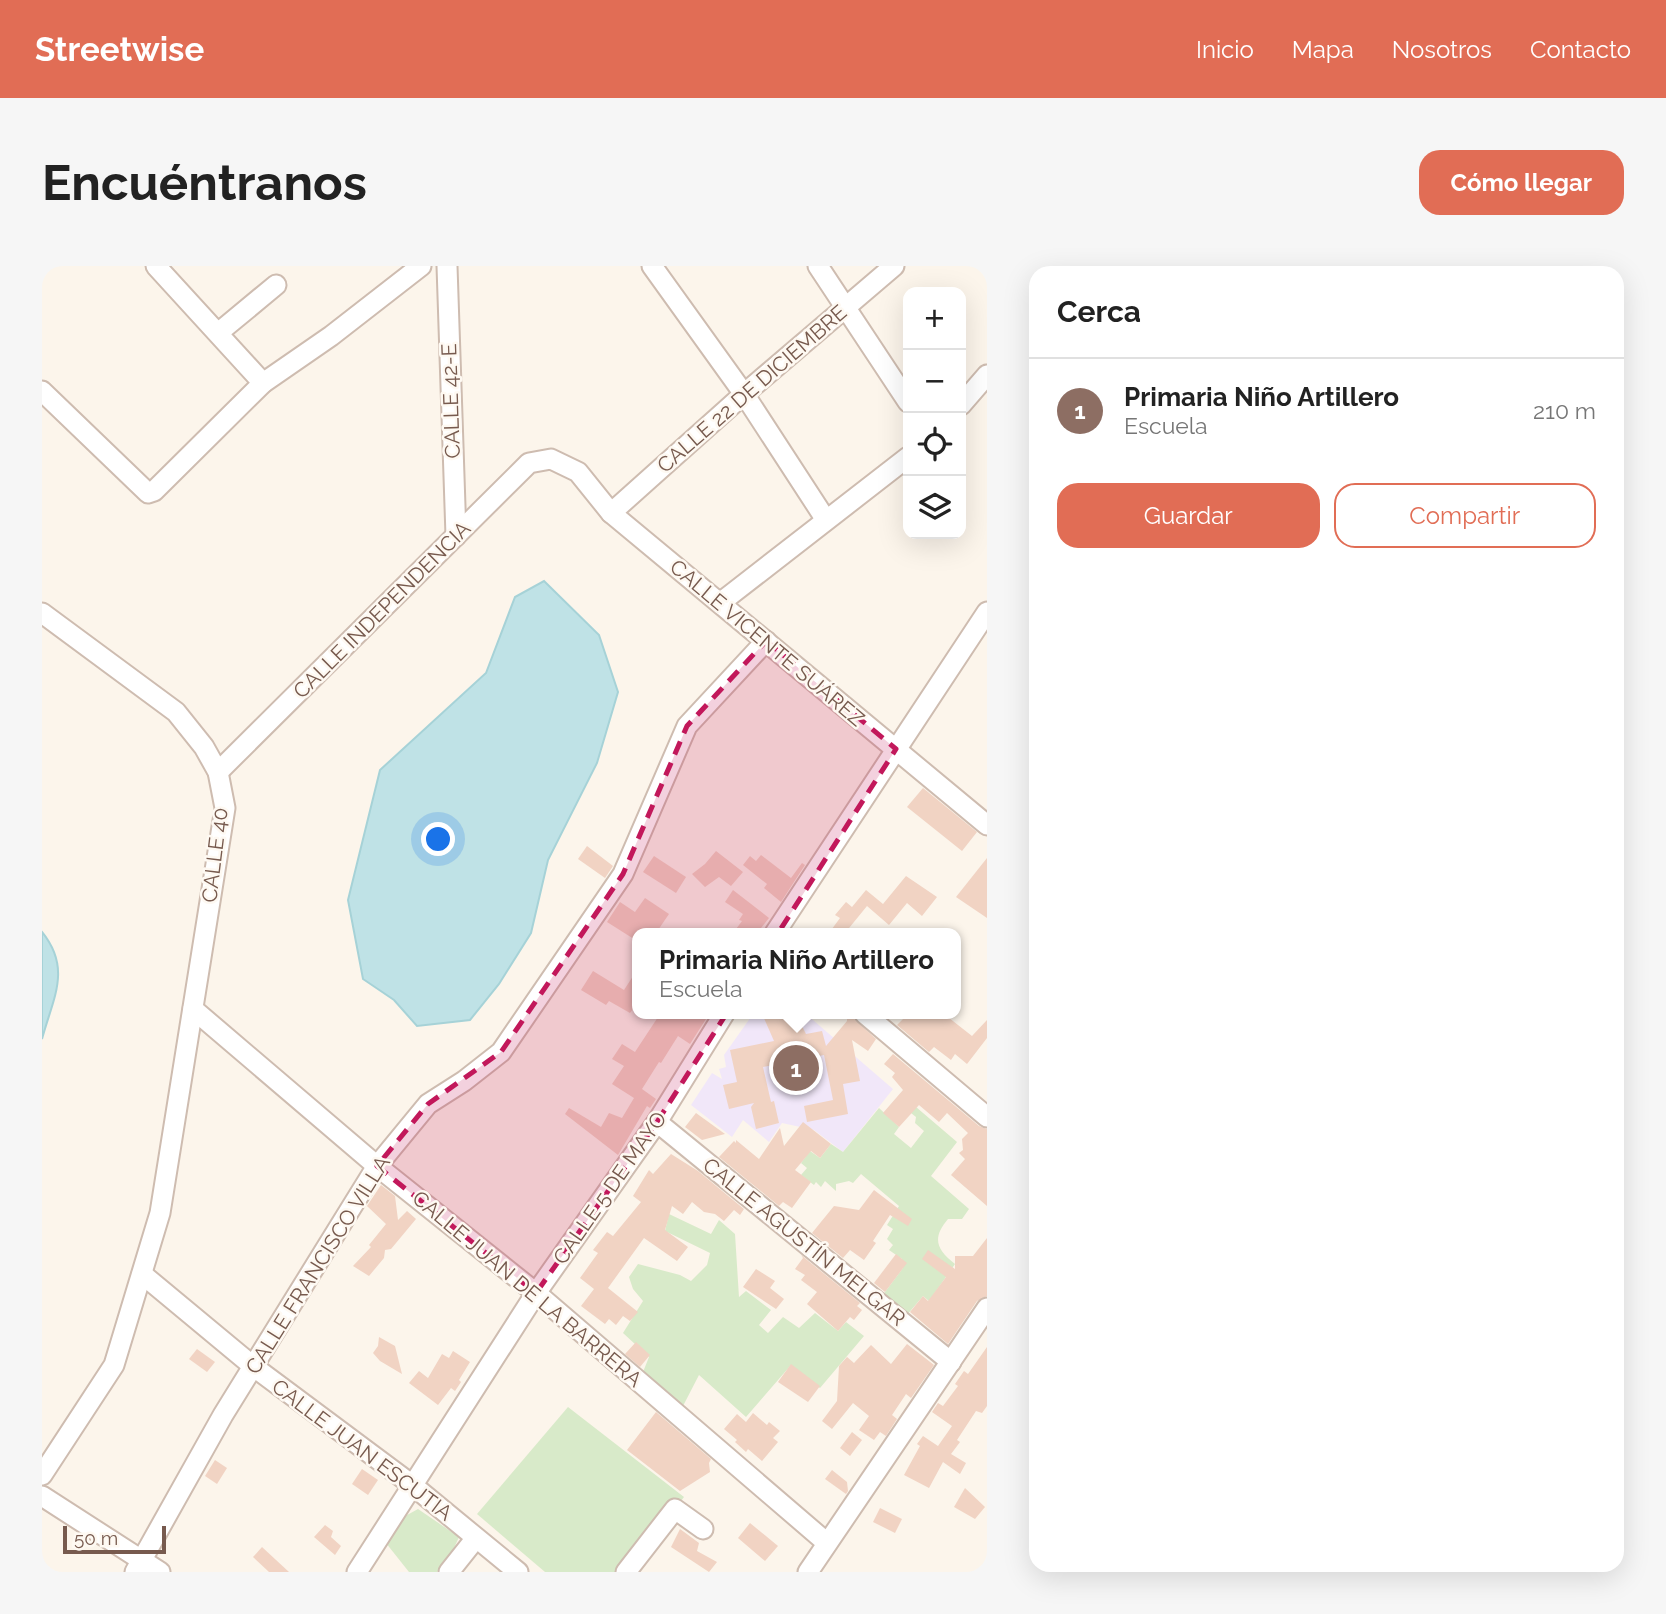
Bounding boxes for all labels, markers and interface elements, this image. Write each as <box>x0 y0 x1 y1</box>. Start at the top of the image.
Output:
text: Streetwise <box>35 30 204 69</box>
text: Inicio <box>1196 35 1254 64</box>
text: Mapa <box>1292 35 1354 64</box>
text: Nosotros <box>1392 35 1492 64</box>
text: Contacto <box>1530 35 1631 64</box>
button: Cómo llegar <box>1419 150 1624 215</box>
text: Encuéntranos <box>42 154 367 211</box>
map controls <box>903 287 966 539</box>
button: + <box>903 287 966 350</box>
text: Cerca <box>1057 294 1141 329</box>
street label: CALLE 22 DE DICIEMBRE <box>652 299 852 478</box>
street label: CALLE 42-E <box>436 343 465 459</box>
button: − <box>903 350 966 413</box>
text: Primaria Niño Artillero <box>1124 382 1399 412</box>
text: 1 <box>1074 397 1086 424</box>
text: 210 m <box>1533 397 1596 424</box>
text: Escuela <box>1124 412 1208 439</box>
button: locate <box>903 413 966 476</box>
button: layers <box>903 476 966 539</box>
button: Guardar <box>1057 483 1320 548</box>
button: Compartir <box>1334 483 1596 548</box>
street label: CALLE INDEPENDENCIA <box>288 516 475 703</box>
street label: CALLE VICENTE SUÁREZ <box>665 554 870 731</box>
street label: CALLE 40 <box>196 806 233 904</box>
your location <box>421 822 455 856</box>
popup <box>632 928 961 1019</box>
text: Primaria Niño Artillero <box>659 945 934 975</box>
text: Escuela <box>659 975 743 1002</box>
pin: 1 <box>773 1042 819 1094</box>
street label: CALLE 5 DE MAYO <box>548 1107 672 1269</box>
street label: CALLE FRANCISCO VILLA <box>240 1151 395 1378</box>
street label: CALLE AGUSTÍN MELGAR <box>698 1152 910 1331</box>
street label: CALLE JUAN DE LA BARRERA <box>408 1185 647 1392</box>
street label: CALLE JUAN ESCUTIA <box>267 1374 457 1526</box>
scale bar <box>63 1523 166 1555</box>
text: 50 m <box>74 1527 118 1549</box>

